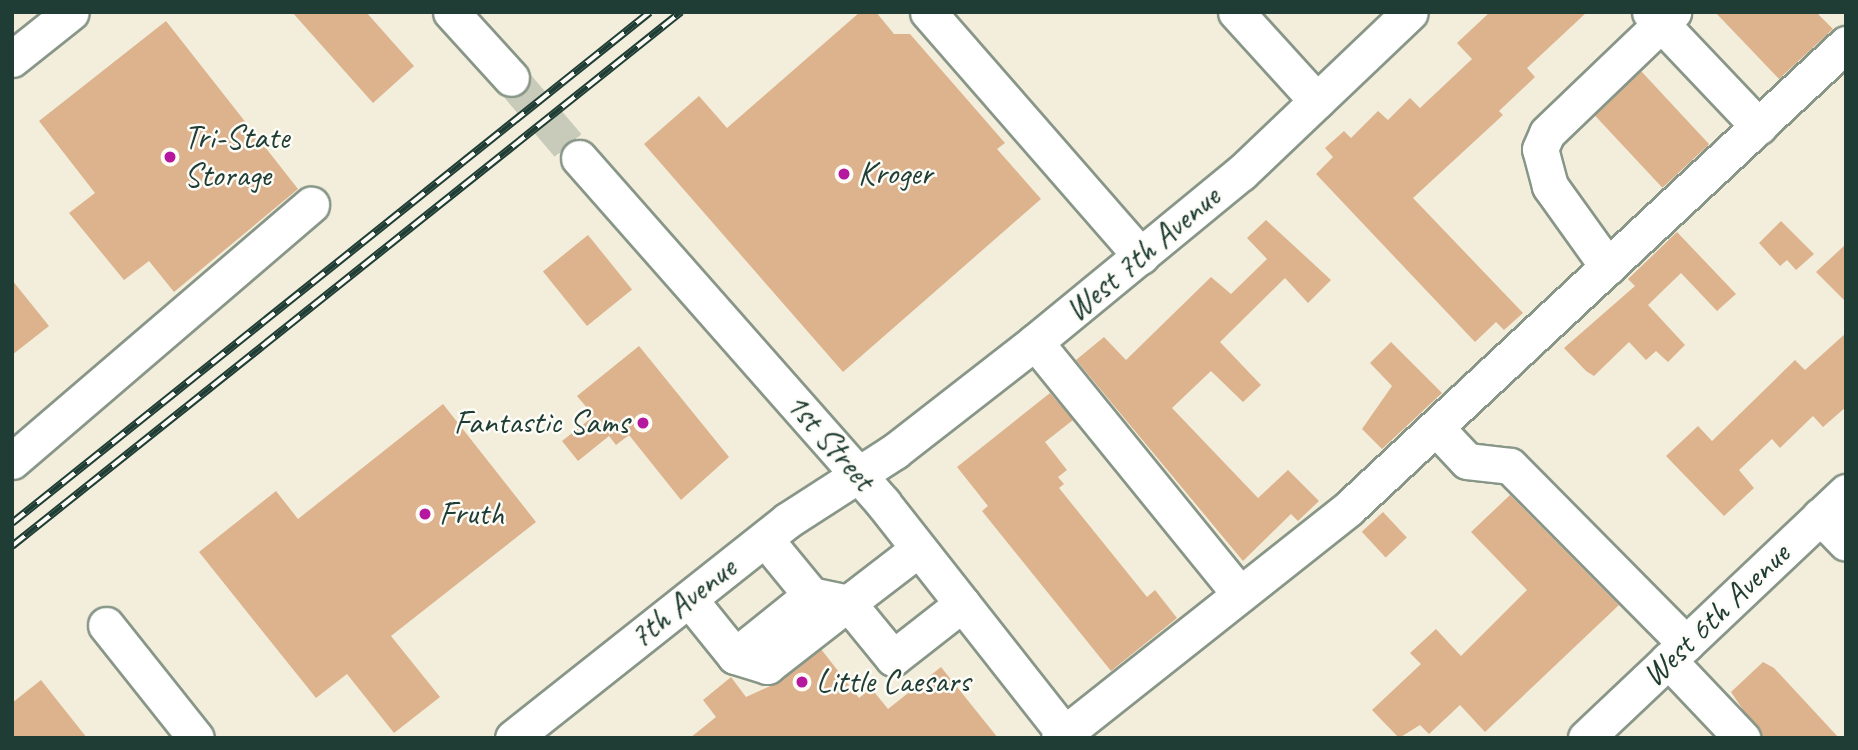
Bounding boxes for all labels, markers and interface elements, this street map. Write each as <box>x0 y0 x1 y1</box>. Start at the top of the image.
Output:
place label: Tri-State Storage <box>184 118 289 196</box>
marker: Tri-State Storage <box>162 149 178 165</box>
place label: Kroger <box>858 154 932 194</box>
marker: Kroger <box>836 166 852 182</box>
street label: West 7th Avenue <box>1058 178 1228 330</box>
street label: 1st Street <box>777 385 883 499</box>
place label: Fantastic Sams <box>454 403 629 443</box>
marker: Fantastic Sams <box>635 415 651 431</box>
place label: Fruth <box>439 494 504 534</box>
marker: Fruth <box>417 506 433 522</box>
street label: West 6th Avenue <box>1634 535 1798 695</box>
street label: 7th Avenue <box>622 549 744 657</box>
place label: Little Caesars <box>816 662 971 702</box>
marker: Little Caesars <box>794 674 810 690</box>

